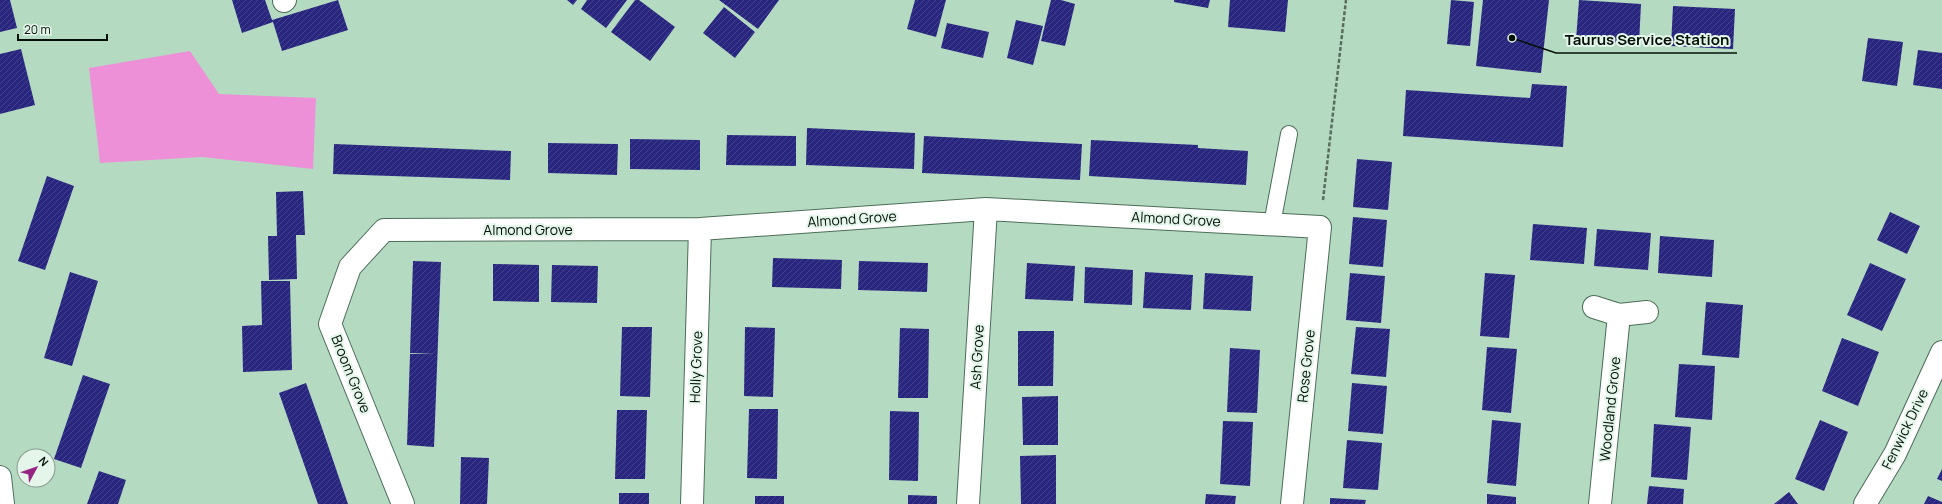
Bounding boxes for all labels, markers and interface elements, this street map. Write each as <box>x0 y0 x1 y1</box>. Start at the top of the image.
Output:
scale bar <box>18 16 107 42</box>
text: 20 m <box>24 21 51 38</box>
callout: Taurus Service Station <box>1556 26 1737 53</box>
text: Taurus Service Station <box>1565 29 1729 50</box>
street label: Almond Grove <box>807 206 897 231</box>
street label: Almond Grove <box>1131 207 1221 230</box>
street label: Almond Grove <box>483 220 573 239</box>
street label: Ash Grove <box>965 324 988 390</box>
street label: Rose Grove <box>1292 329 1319 403</box>
street label: Holly Grove <box>685 330 706 403</box>
street label: Broom Grove <box>327 332 376 416</box>
street label: Woodland Grove <box>1595 356 1624 462</box>
street label: Fenwick Drive <box>1877 385 1932 472</box>
north arrow <box>16 448 56 488</box>
text: N <box>36 453 52 469</box>

